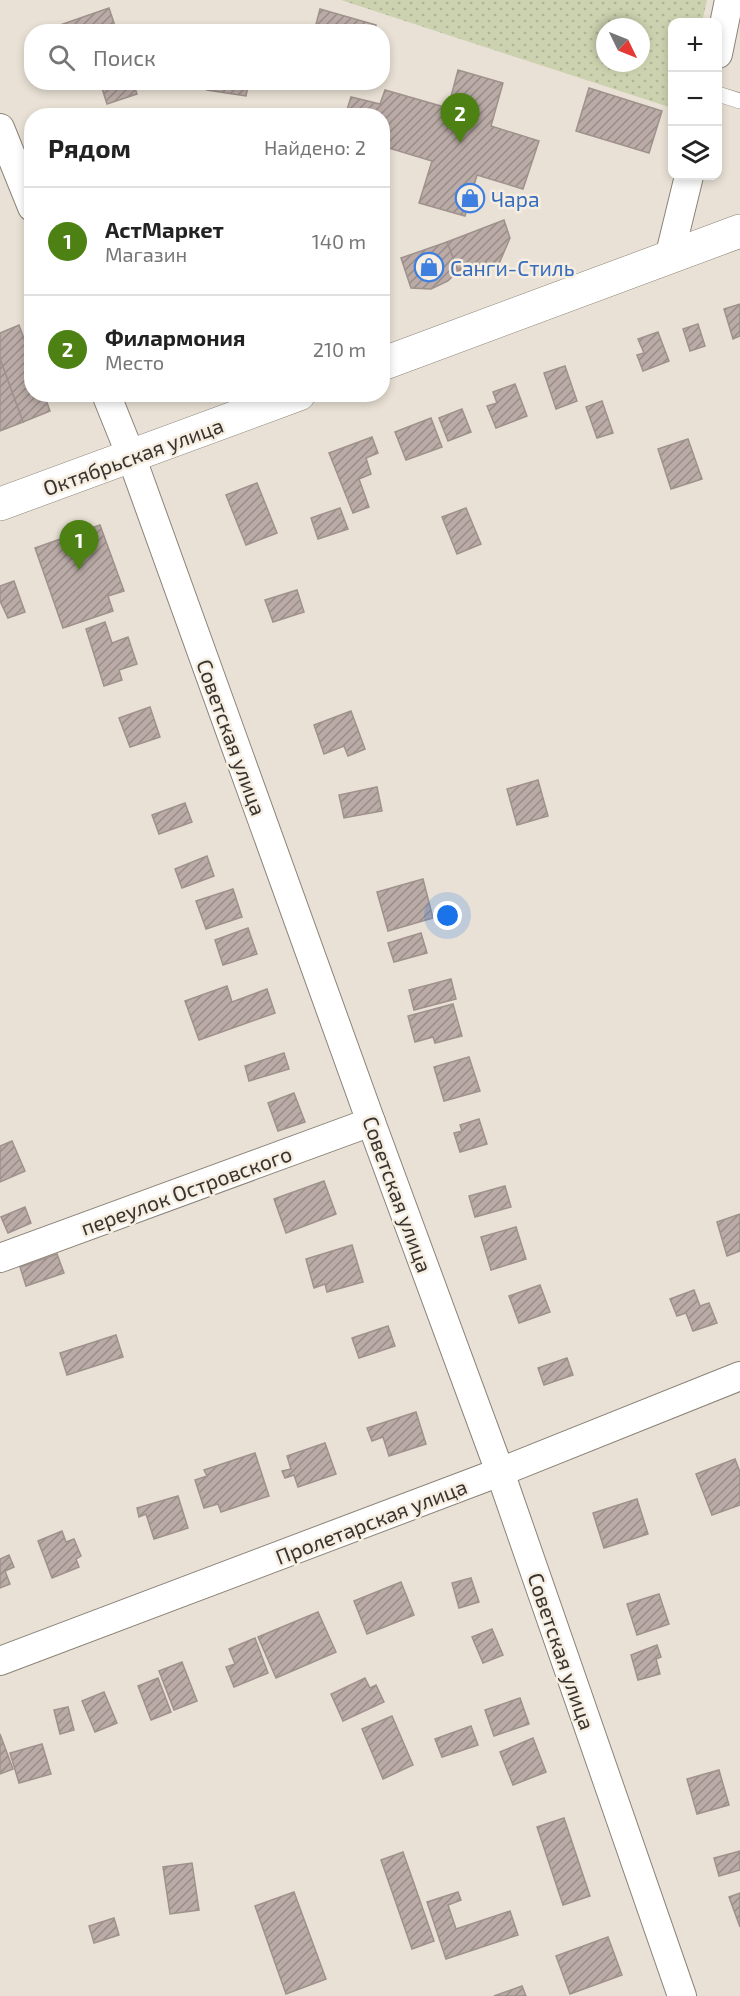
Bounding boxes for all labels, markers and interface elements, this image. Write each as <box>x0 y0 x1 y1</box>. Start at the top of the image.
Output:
north arrow <box>596 18 650 72</box>
map controls <box>668 18 722 180</box>
button: + <box>668 18 722 72</box>
search box <box>24 24 390 90</box>
icon: search <box>45 41 78 74</box>
text: Поиск <box>93 44 156 70</box>
button: − <box>668 72 722 126</box>
pin: 2 <box>440 94 480 143</box>
button: layers <box>668 126 722 180</box>
text: Рядом <box>48 132 131 163</box>
text: Найдено: 2 <box>264 135 366 159</box>
shop icon: Чара <box>454 182 486 214</box>
place label: Чара <box>491 186 540 211</box>
text: АстМаркет <box>105 216 224 242</box>
text: 1 <box>63 229 72 253</box>
text: 140 m <box>312 229 366 253</box>
text: Магазин <box>105 242 187 266</box>
shop icon: Санги-Стиль <box>413 251 445 283</box>
place label: Санги-Стиль <box>450 255 574 280</box>
text: Филармония <box>105 324 245 350</box>
text: 2 <box>62 337 73 361</box>
text: 210 m <box>313 337 366 361</box>
text: Место <box>105 350 164 374</box>
street label: Октябрьская улица <box>39 412 227 501</box>
pin: 1 <box>60 520 98 570</box>
street label: Советская улица <box>191 655 272 819</box>
your location <box>433 901 462 930</box>
street label: Советская улица <box>357 1112 438 1276</box>
street label: переулок Островского <box>77 1140 295 1241</box>
street label: Пролетарская улица <box>272 1473 471 1570</box>
street label: Советская улица <box>522 1569 601 1733</box>

